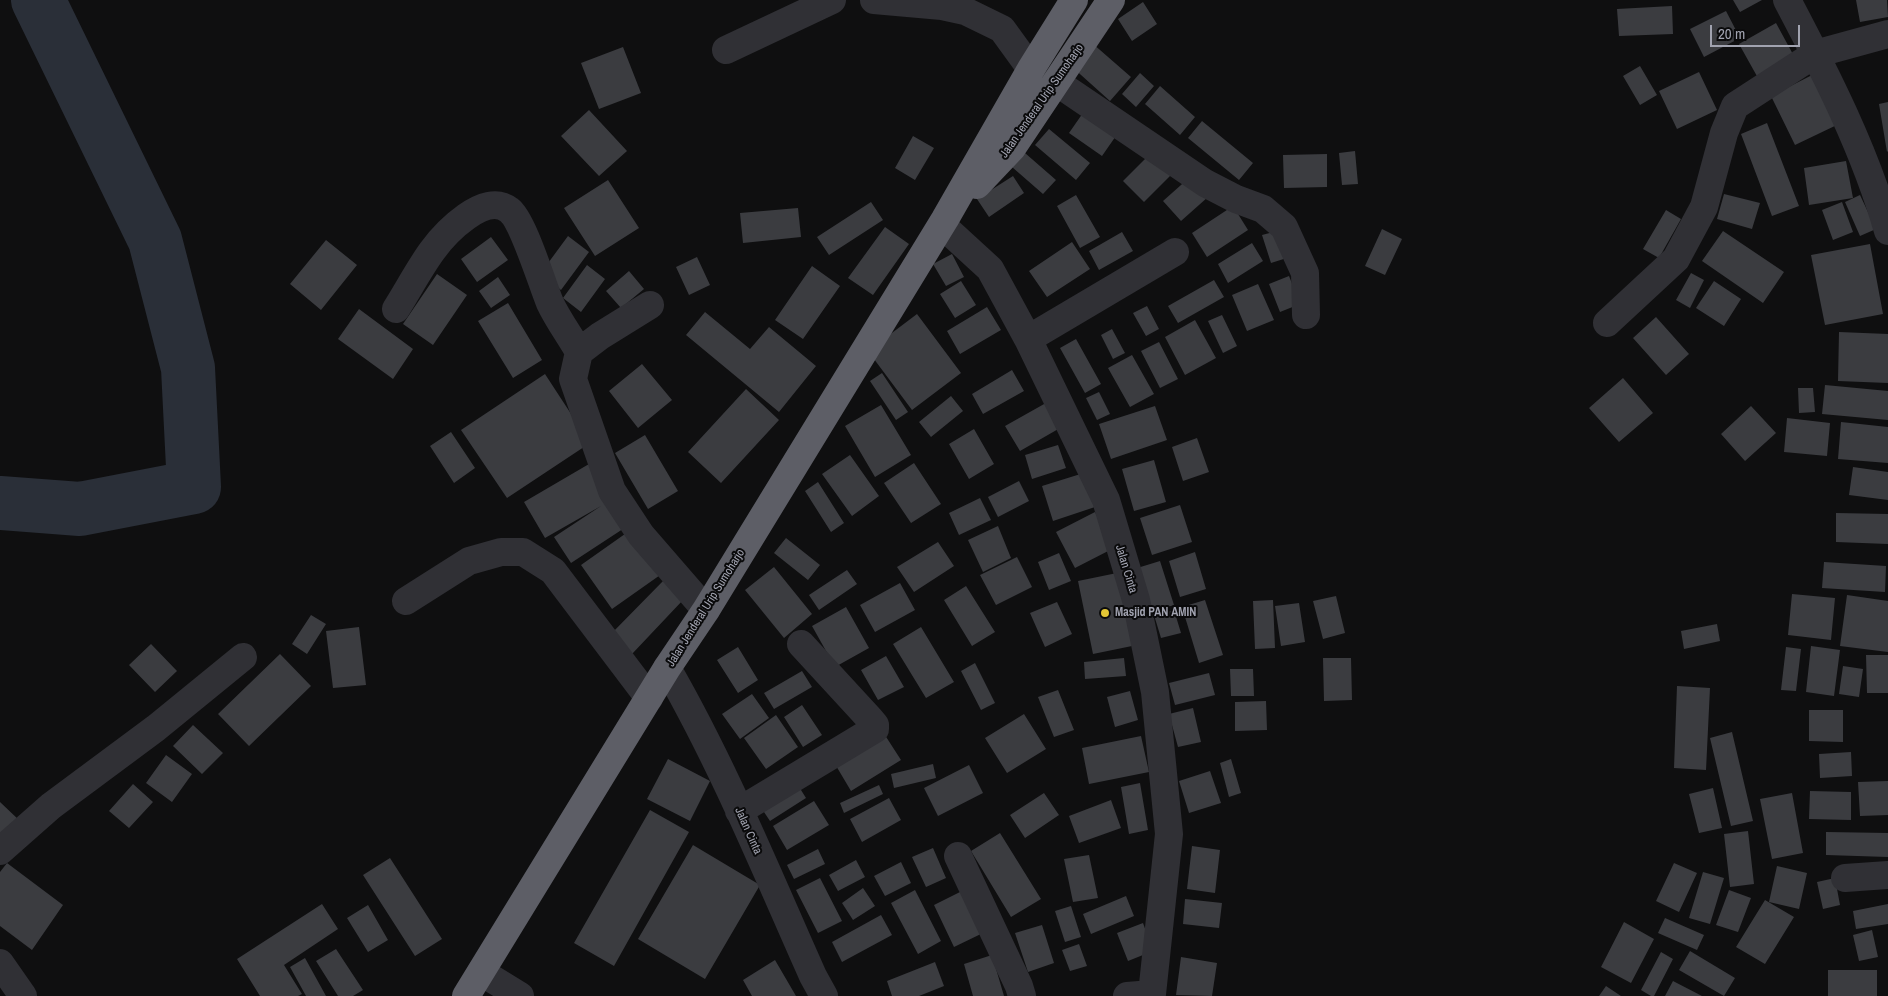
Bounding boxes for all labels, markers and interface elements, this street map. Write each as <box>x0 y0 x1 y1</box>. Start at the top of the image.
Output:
scale bar <box>1713 15 1803 47</box>
text: 20 m <box>1718 23 1745 44</box>
street label: Jalan Jenderal Urip Sumoharjo <box>997 41 1087 161</box>
street label: Jalan Cinta <box>1112 543 1140 595</box>
street label: Jalan Jenderal Urip Sumoharjo <box>664 547 748 669</box>
place label: Masjid PAN AMIN <box>1115 606 1196 620</box>
marker: Masjid PAN AMIN <box>1099 607 1111 619</box>
street label: Jalan Cinta <box>731 805 765 857</box>

